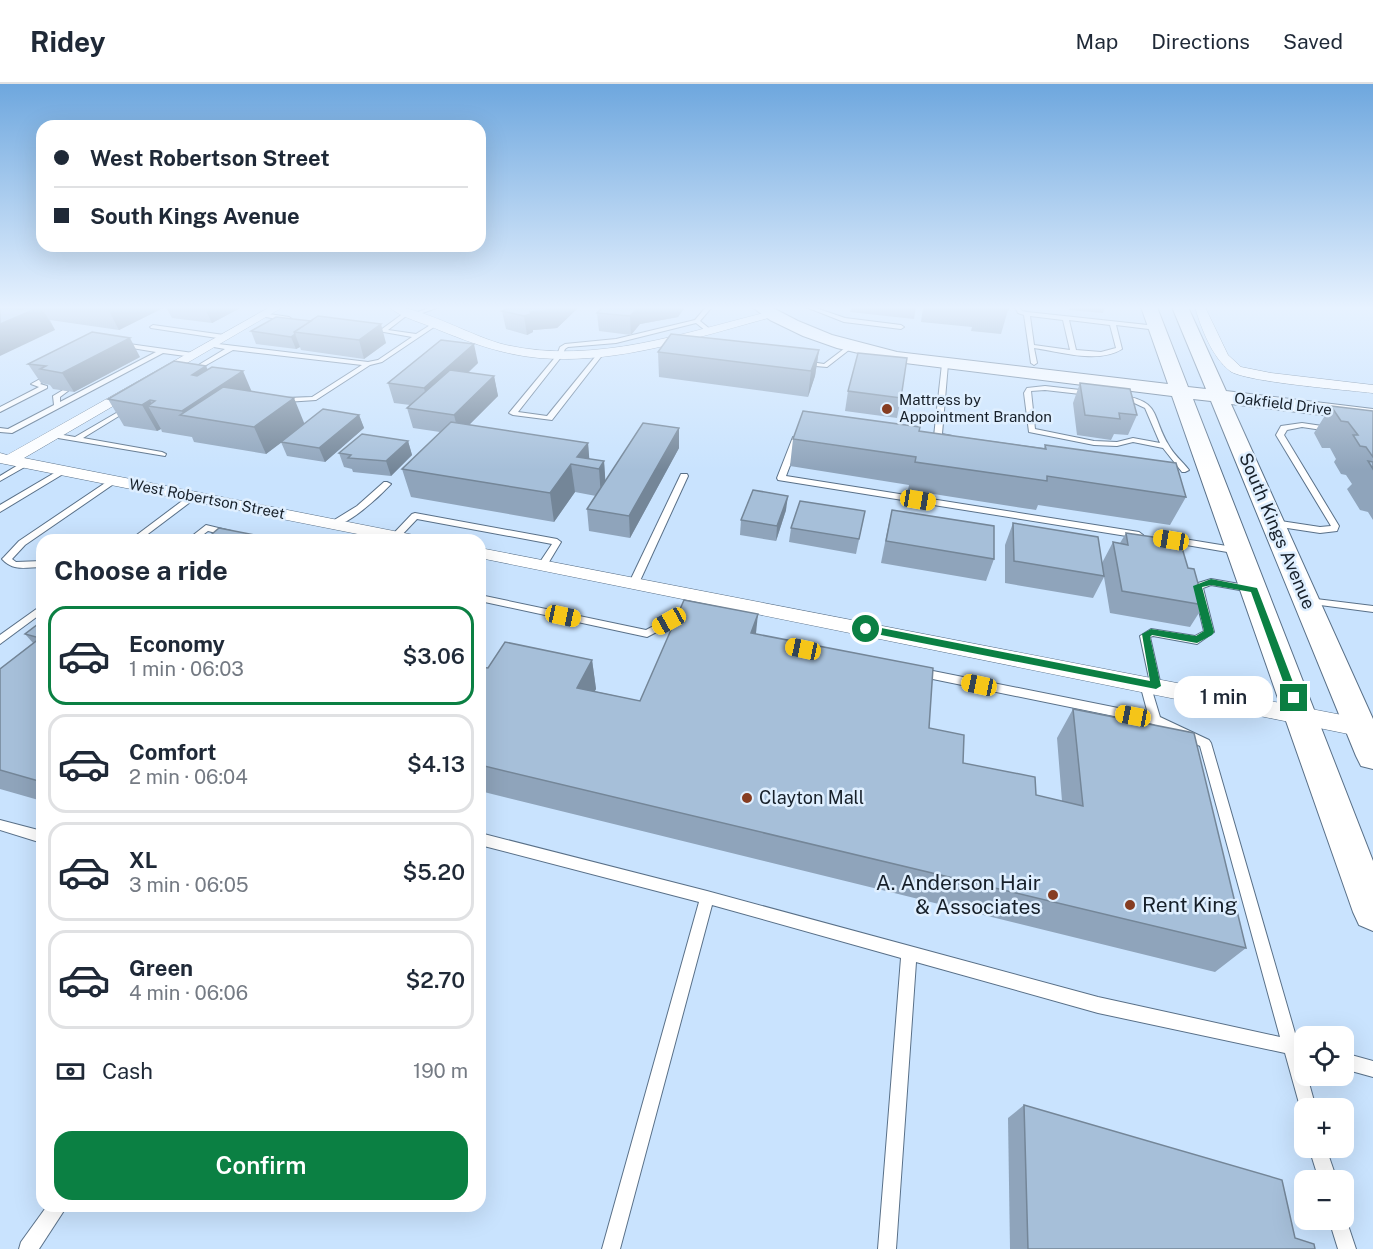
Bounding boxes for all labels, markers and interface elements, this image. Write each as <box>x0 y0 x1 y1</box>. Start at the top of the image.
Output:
text: Ridey <box>30 25 105 58</box>
text: Map <box>1076 29 1118 54</box>
text: Directions <box>1151 29 1250 54</box>
text: Saved <box>1283 29 1343 54</box>
text: West Robertson Street <box>90 145 330 171</box>
text: South Kings Avenue <box>90 203 300 229</box>
street label: Oakfield Drive <box>1233 389 1333 418</box>
place label: Mattress by Appointment Brandon <box>899 391 1052 425</box>
marker: Mattress by Appointment Brandon <box>880 402 894 416</box>
street label: South Kings Avenue <box>1235 449 1320 612</box>
street label: West Robertson Street <box>128 475 287 522</box>
car <box>899 488 937 512</box>
car <box>1152 528 1190 552</box>
text: Choose a ride <box>54 554 228 586</box>
car <box>544 603 582 629</box>
car <box>649 604 689 638</box>
route start <box>852 615 879 642</box>
icon: car <box>57 629 111 683</box>
text: Economy <box>129 631 225 657</box>
car <box>784 636 822 662</box>
text: $3.06 <box>403 643 465 669</box>
text: 1 min · 06:03 <box>129 657 244 681</box>
car <box>960 672 998 698</box>
callout: 1 min <box>1174 677 1273 719</box>
route end <box>1280 684 1307 711</box>
text: 1 min <box>1200 685 1247 709</box>
car <box>1114 704 1152 728</box>
icon: car <box>57 737 111 791</box>
text: Comfort <box>129 739 216 765</box>
text: $4.13 <box>407 751 465 777</box>
text: 2 min · 06:04 <box>129 765 248 789</box>
place label: Clayton Mall <box>759 787 864 808</box>
marker: Clayton Mall <box>740 791 754 805</box>
icon: car <box>57 845 111 899</box>
text: XL <box>129 847 157 873</box>
text: $5.20 <box>402 859 465 885</box>
place label: A. Anderson Hair & Associates <box>876 870 1041 919</box>
text: 3 min · 06:05 <box>129 873 249 897</box>
marker: A. Anderson Hair & Associates <box>1046 888 1060 902</box>
place label: Rent King <box>1142 892 1238 917</box>
marker: Rent King <box>1123 898 1137 912</box>
icon: car <box>57 953 111 1007</box>
text: Green <box>129 955 193 981</box>
text: $2.70 <box>406 967 465 993</box>
text: 4 min · 06:06 <box>129 981 248 1005</box>
map controls <box>1294 1026 1354 1230</box>
button: locate <box>1294 1026 1354 1086</box>
icon: cash <box>54 1055 87 1088</box>
text: Cash <box>102 1058 153 1084</box>
text: 190 m <box>413 1059 468 1083</box>
button: + <box>1294 1098 1354 1158</box>
button: Confirm <box>54 1131 468 1200</box>
button: − <box>1294 1170 1354 1230</box>

